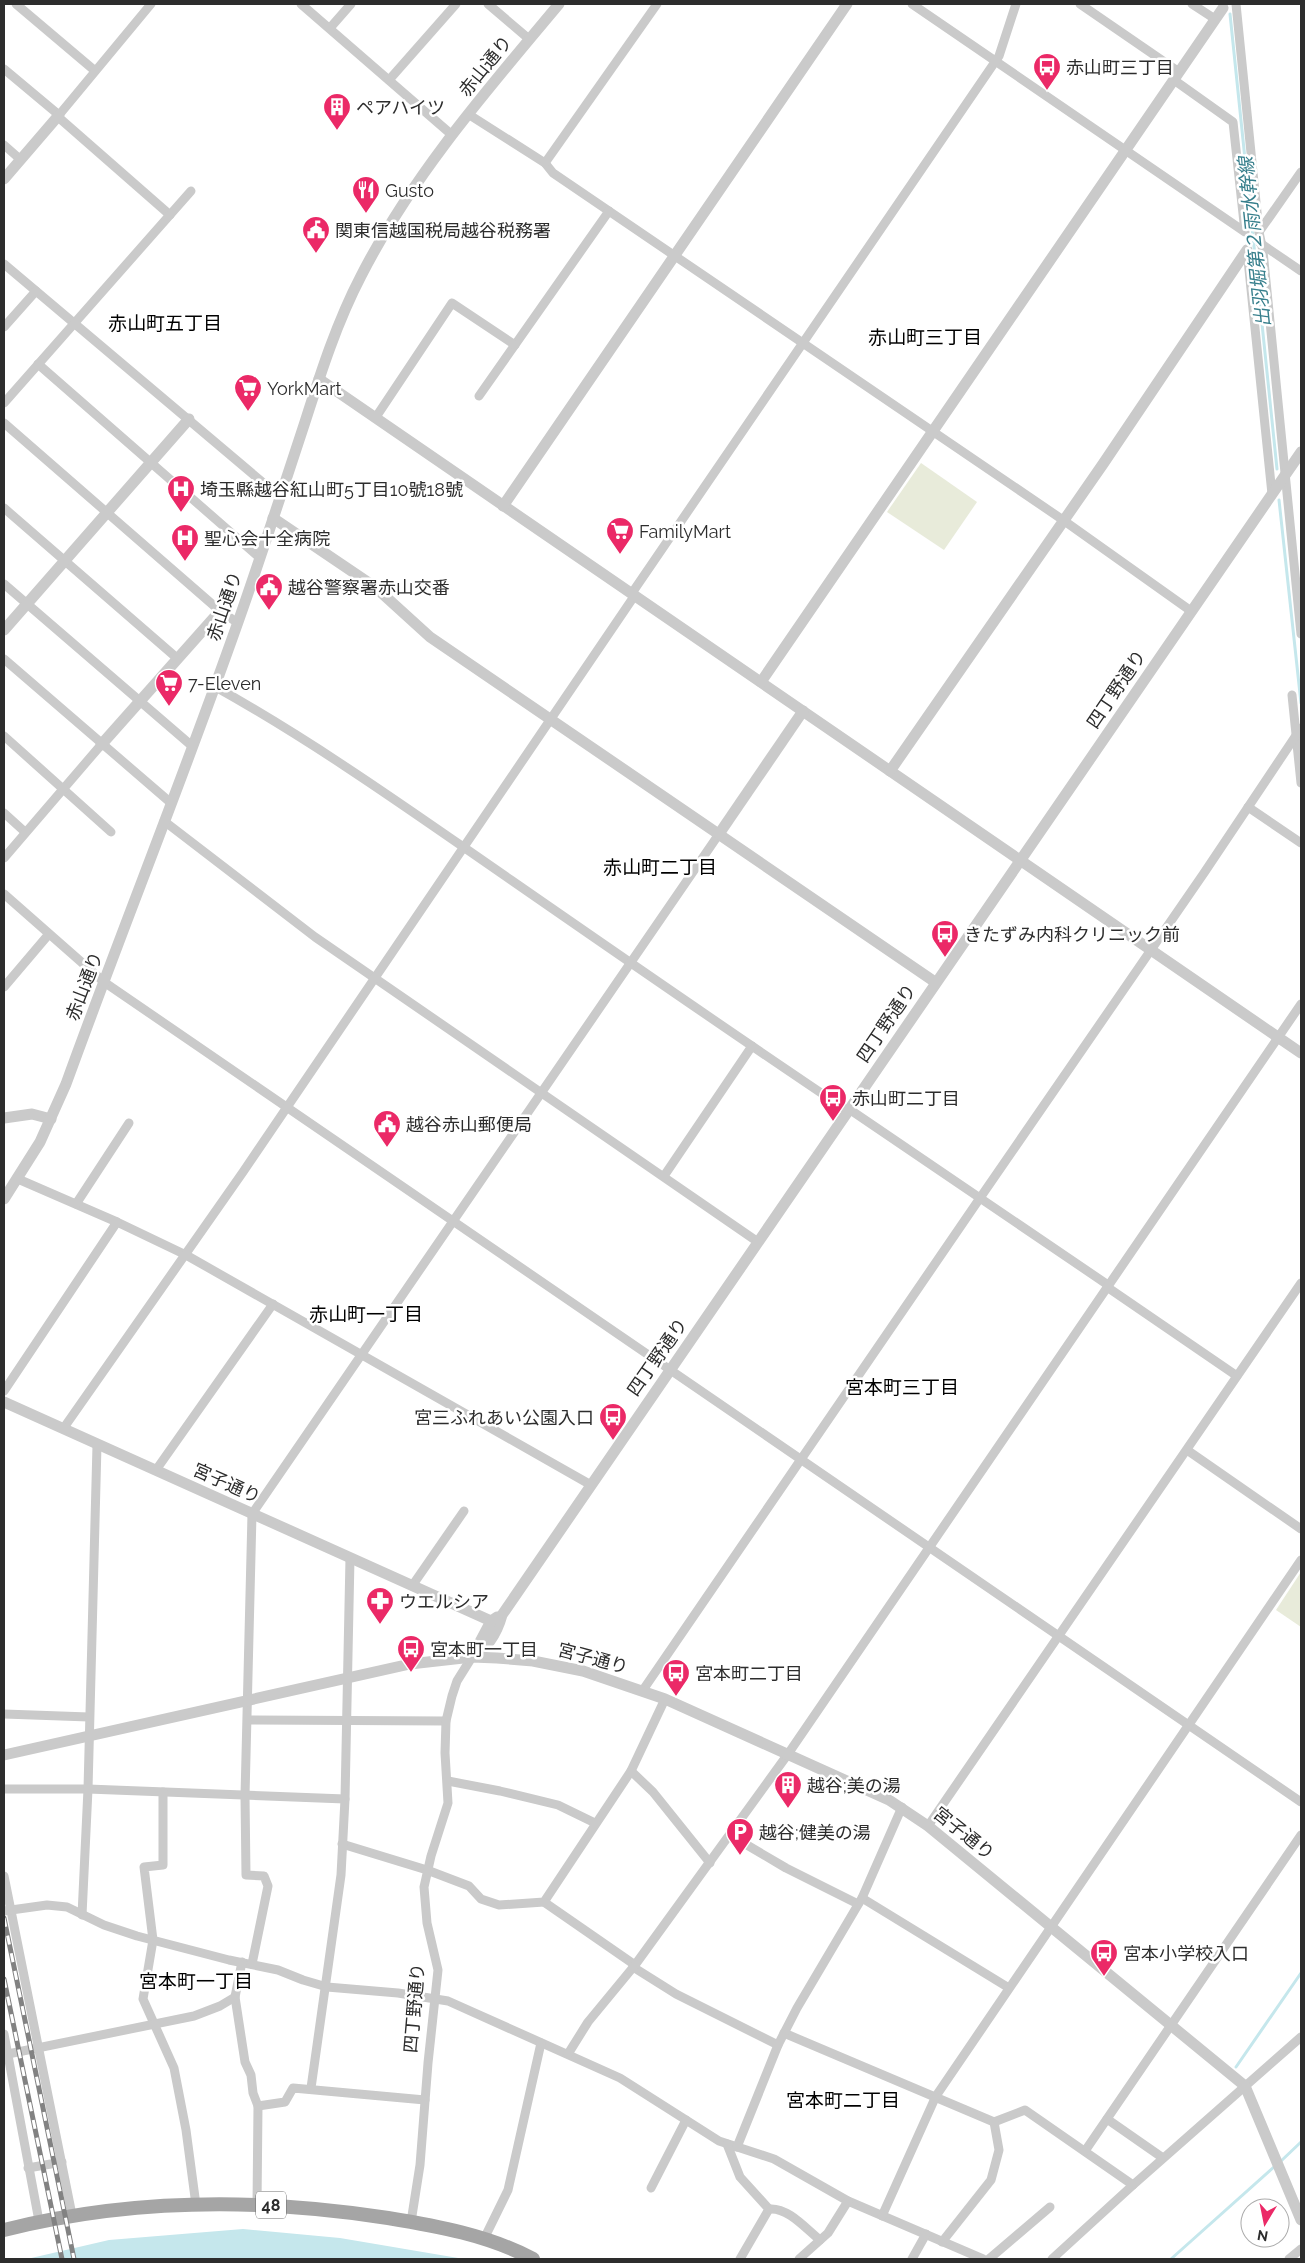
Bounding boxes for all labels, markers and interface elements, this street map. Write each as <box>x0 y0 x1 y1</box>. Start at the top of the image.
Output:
street label: 赤山通り <box>454 31 516 101</box>
bus stop icon: 赤山町三丁目 <box>1032 52 1062 91</box>
place label: 赤山町三丁目 <box>1066 57 1174 78</box>
building icon: ペアハイツ <box>322 92 352 131</box>
place label: ペアハイツ <box>356 97 445 118</box>
water label: 出羽堀第２雨水幹線 <box>1234 154 1274 328</box>
restaurant icon: Gusto <box>351 175 381 214</box>
place label: Gusto <box>385 180 434 201</box>
public building icon: 関東信越国税局越谷税務署 <box>301 215 331 254</box>
place label: 関東信越国税局越谷税務署 <box>335 220 551 241</box>
district label: 赤山町五丁目 <box>108 312 222 334</box>
district label: 赤山町三丁目 <box>868 326 982 348</box>
supermarket icon: YorkMart <box>233 373 263 412</box>
place label: YorkMart <box>267 378 342 399</box>
hospital icon: 埼玉縣越谷紅山町5丁目10號18號 <box>166 474 196 513</box>
place label: 埼玉縣越谷紅山町5丁目10號18號 <box>200 479 463 500</box>
supermarket icon: FamilyMart <box>605 516 635 555</box>
place label: FamilyMart <box>639 521 731 542</box>
hospital icon: 聖心会十全病院 <box>170 523 200 562</box>
place label: 聖心会十全病院 <box>204 528 330 549</box>
street label: 赤山通り <box>202 569 246 643</box>
public building icon: 越谷警察署赤山交番 <box>254 572 284 611</box>
place label: 越谷警察署赤山交番 <box>288 577 450 598</box>
street label: 四丁野通り <box>1082 646 1150 732</box>
supermarket icon: 7-Eleven <box>154 668 184 707</box>
place label: 7-Eleven <box>188 673 261 694</box>
district label: 赤山町二丁目 <box>603 856 717 878</box>
bus stop icon: きたずみ内科クリニック前 <box>930 919 960 958</box>
place label: きたずみ内科クリニック前 <box>964 924 1180 945</box>
street label: 赤山通り <box>61 949 107 1023</box>
street label: 四丁野通り <box>852 980 920 1066</box>
bus stop icon: 赤山町二丁目 <box>818 1083 848 1122</box>
place label: 赤山町二丁目 <box>852 1088 960 1109</box>
public building icon: 越谷赤山郵便局 <box>372 1109 402 1148</box>
place label: 越谷赤山郵便局 <box>406 1114 532 1135</box>
district label: 赤山町一丁目 <box>309 1303 423 1325</box>
street label: 四丁野通り <box>623 1314 691 1400</box>
district label: 宮本町三丁目 <box>845 1376 959 1398</box>
bus stop icon: 宮三ふれあい公園入口 <box>598 1402 628 1441</box>
place label: 宮三ふれあい公園入口 <box>414 1407 594 1428</box>
street label: 宮子通り <box>190 1459 264 1507</box>
pharmacy icon: ウエルシア <box>365 1586 395 1625</box>
place label: ウエルシア <box>399 1591 489 1612</box>
bus stop icon: 宮本町一丁目 <box>396 1634 426 1673</box>
place label: 宮本町一丁目 <box>430 1639 538 1660</box>
street label: 宮子通り <box>556 1639 630 1677</box>
bus stop icon: 宮本町二丁目 <box>661 1658 691 1697</box>
place label: 宮本町二丁目 <box>695 1663 803 1684</box>
building icon: 越谷;美の湯 <box>773 1770 803 1809</box>
place label: 越谷;美の湯 <box>807 1775 901 1796</box>
street label: 宮子通り <box>929 1802 999 1864</box>
parking icon: 越谷;健美の湯 <box>725 1817 755 1856</box>
place label: 越谷;健美の湯 <box>759 1822 871 1843</box>
bus stop icon: 宮本小学校入口 <box>1089 1938 1119 1977</box>
place label: 宮本小学校入口 <box>1123 1943 1249 1964</box>
street label: 四丁野通り <box>400 1962 428 2054</box>
district label: 宮本町一丁目 <box>139 1970 253 1992</box>
district label: 宮本町二丁目 <box>786 2089 900 2111</box>
road number: 48 <box>256 2192 286 2218</box>
north arrow <box>1240 2198 1290 2248</box>
text: N <box>1256 2227 1269 2245</box>

